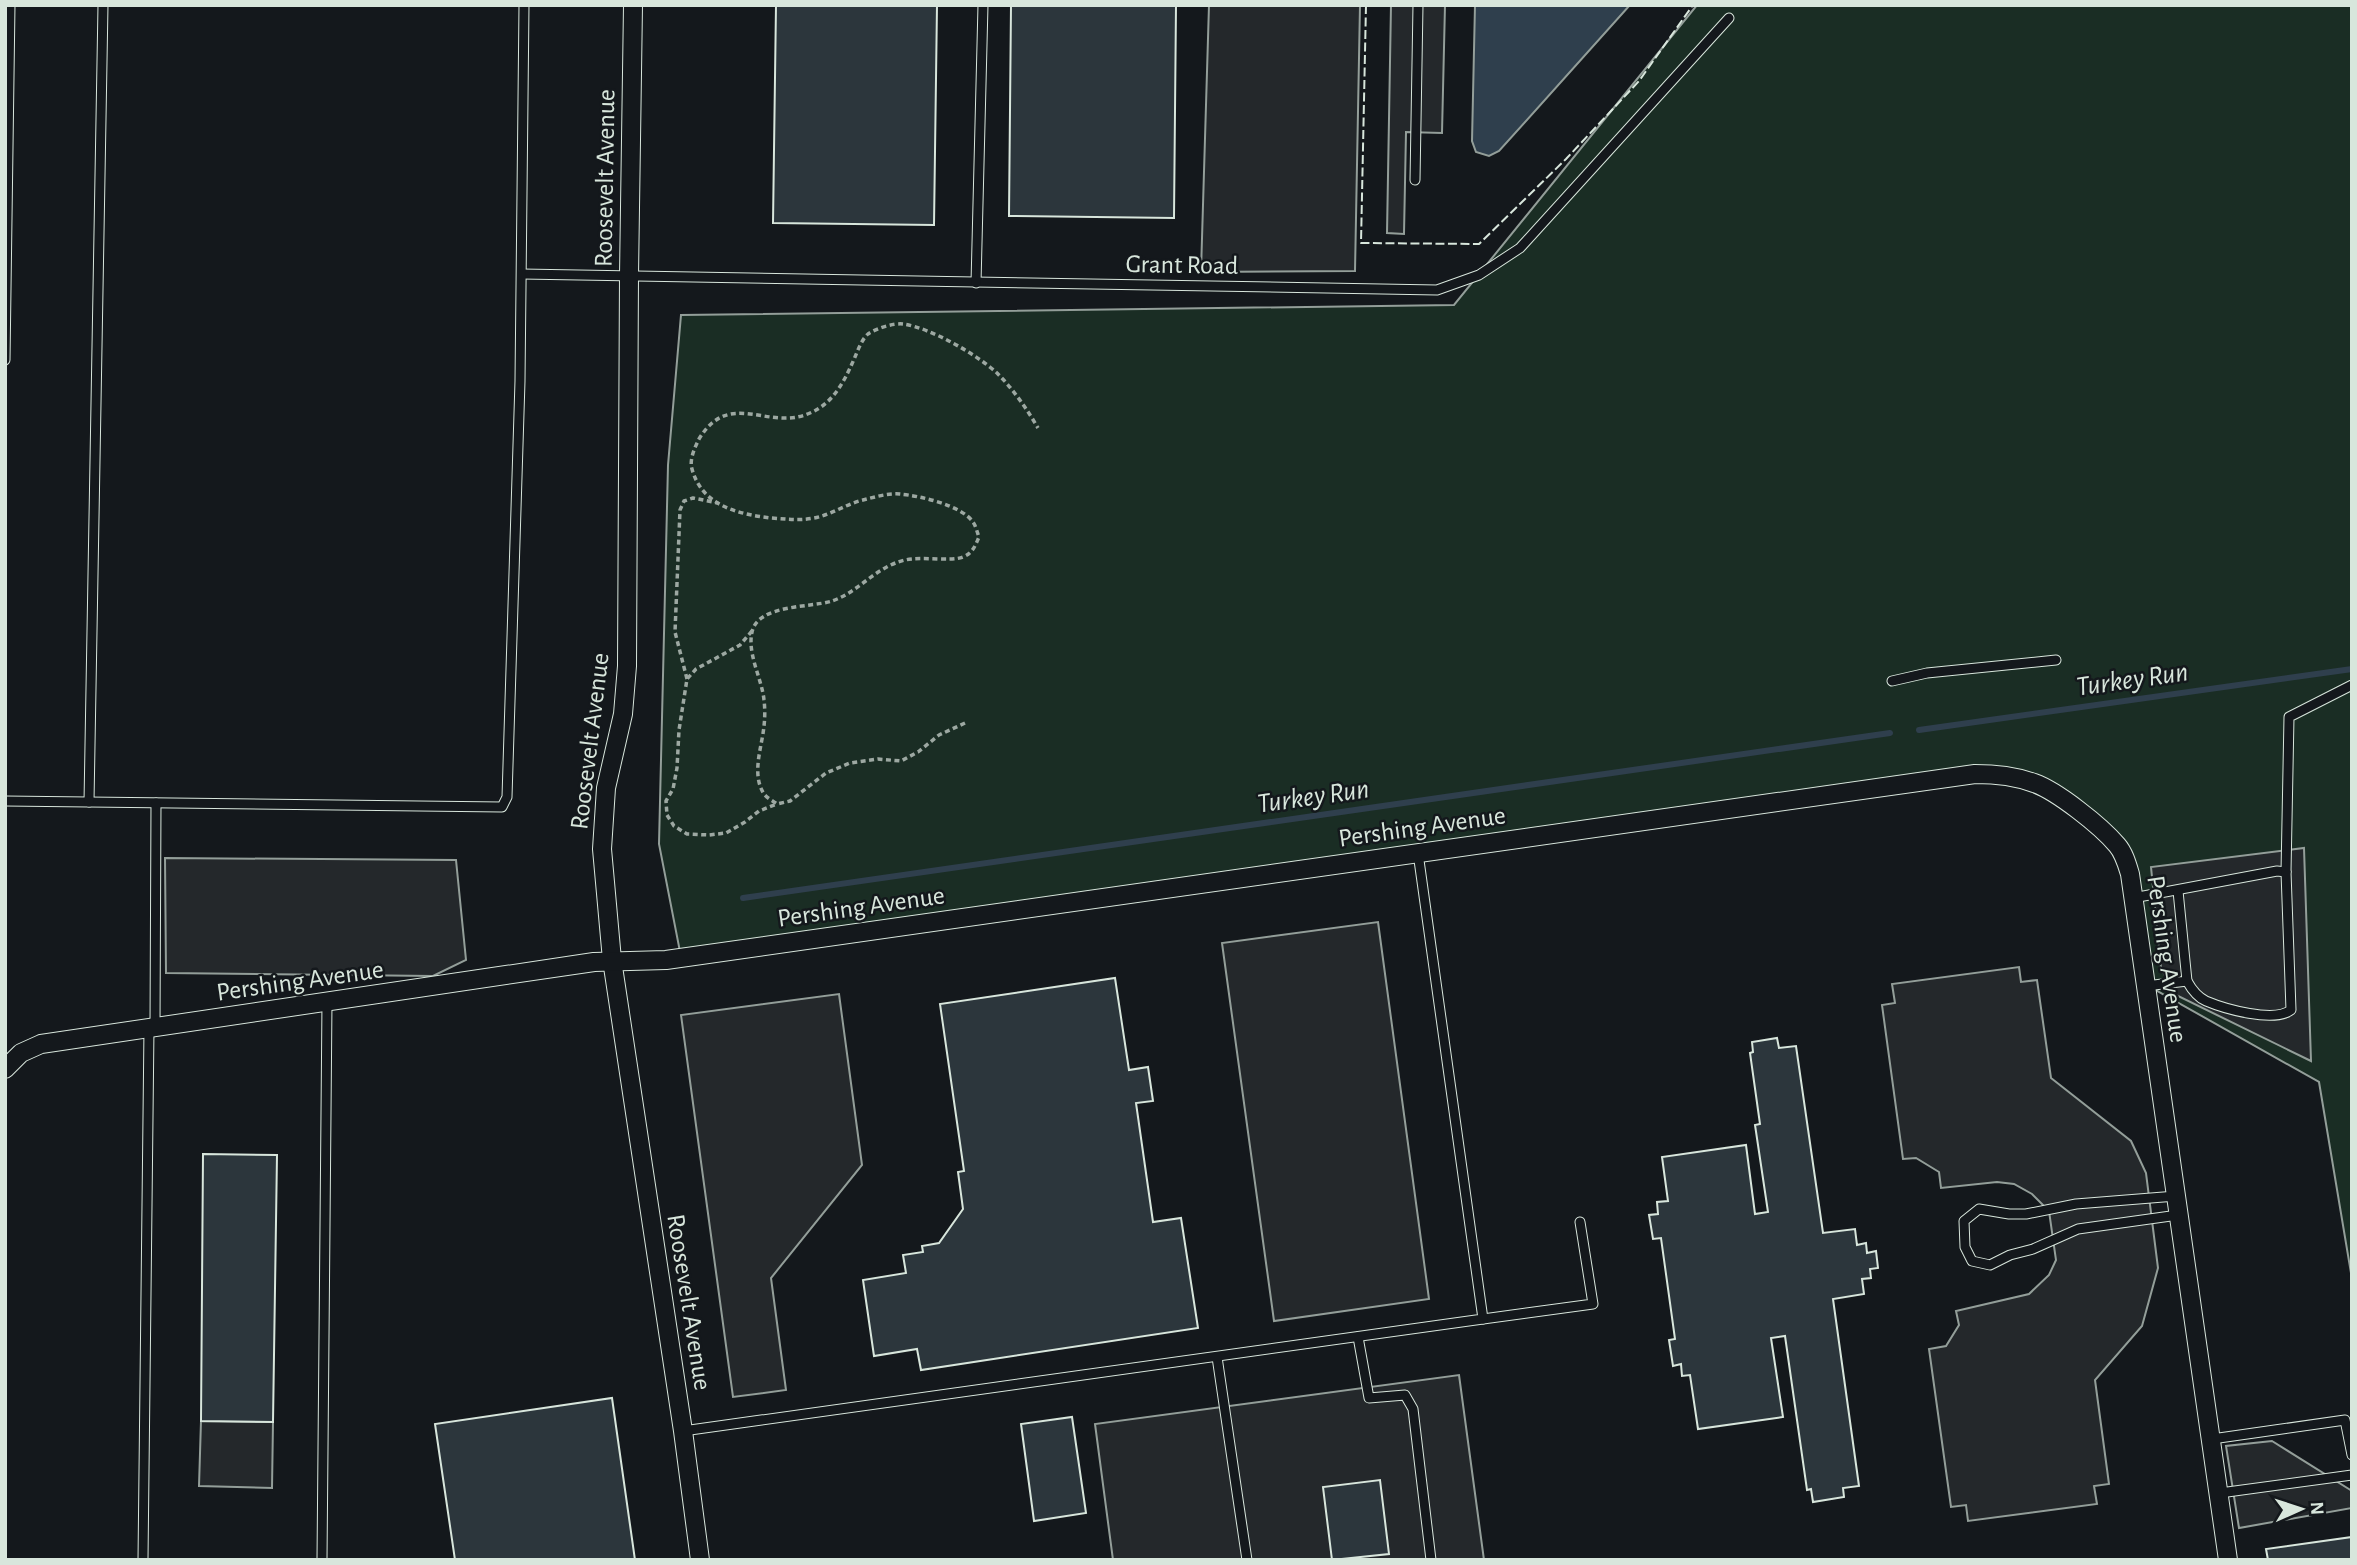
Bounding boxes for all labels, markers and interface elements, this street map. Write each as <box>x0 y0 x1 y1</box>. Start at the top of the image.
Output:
street label: Roosevelt Avenue <box>590 89 620 267</box>
street label: Grant Road <box>1125 251 1239 279</box>
street label: Roosevelt Avenue <box>566 651 614 831</box>
water label: Turkey Run <box>2074 658 2190 702</box>
water label: Turkey Run <box>1255 775 1371 819</box>
street label: Pershing Avenue <box>1337 802 1507 852</box>
street label: Pershing Avenue <box>2142 874 2192 1044</box>
street label: Pershing Avenue <box>776 882 946 932</box>
street label: Pershing Avenue <box>215 956 385 1006</box>
street label: Roosevelt Avenue <box>662 1212 716 1392</box>
north arrow <box>2266 1474 2336 1544</box>
text: N <box>2307 1501 2326 1515</box>

